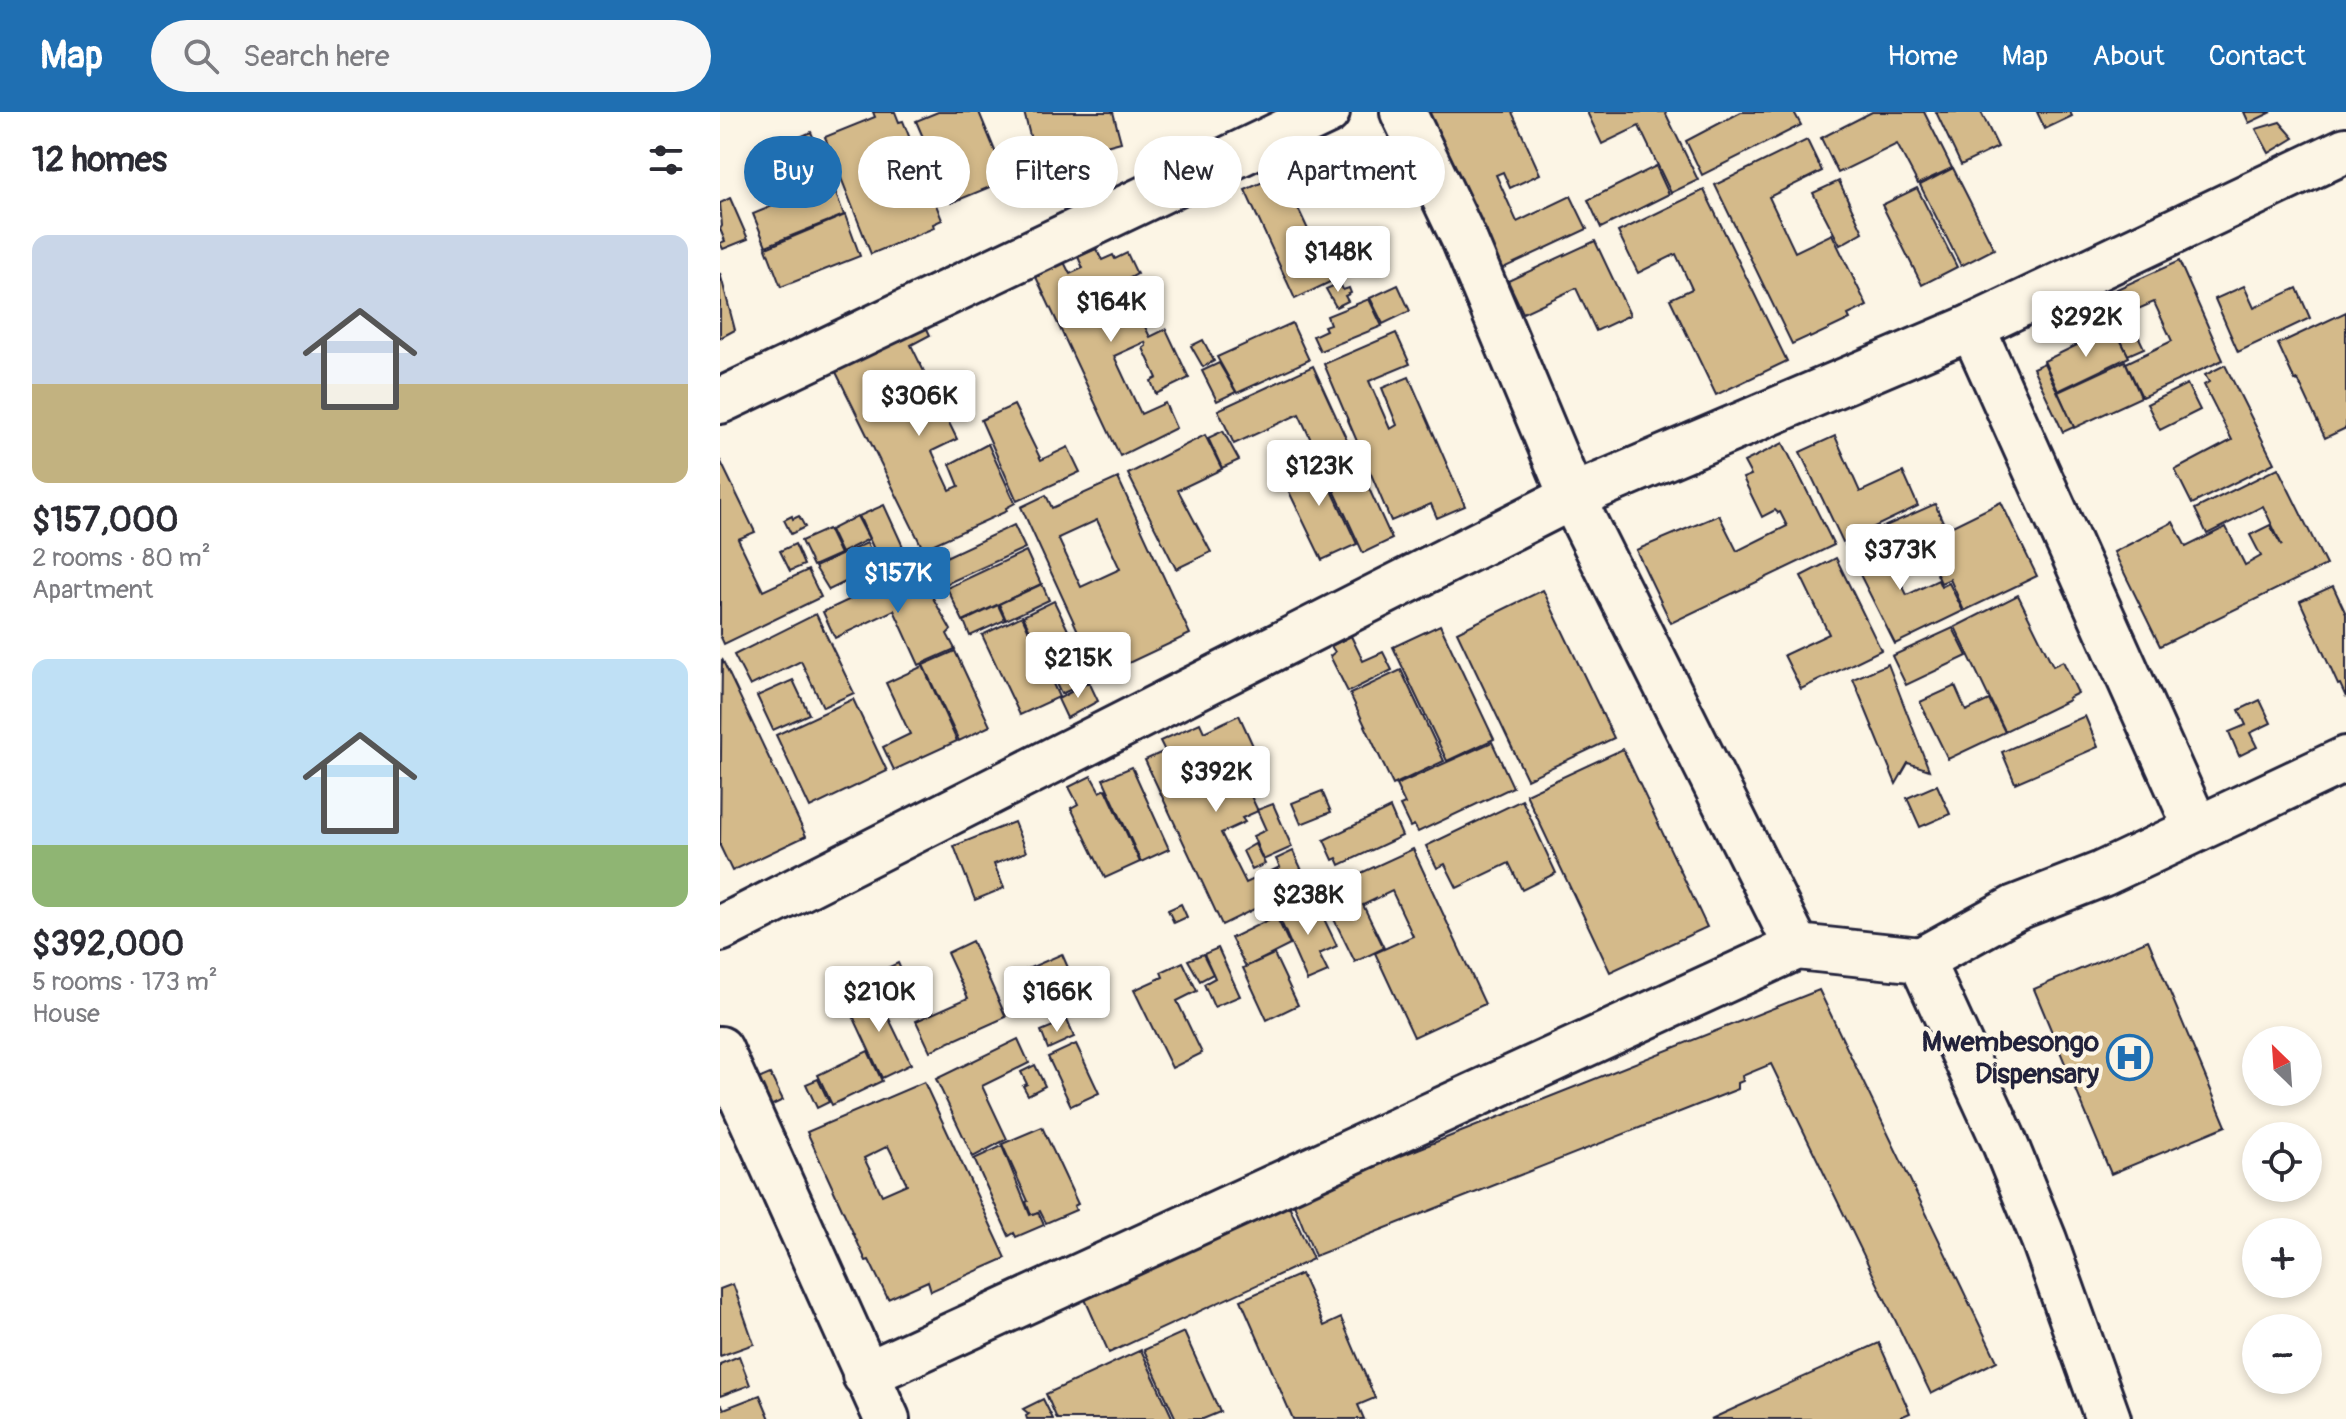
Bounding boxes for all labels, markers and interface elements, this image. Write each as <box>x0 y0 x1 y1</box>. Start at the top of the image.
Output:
search box <box>151 20 711 92</box>
text: Map <box>40 32 103 80</box>
icon: search <box>179 34 223 78</box>
text: Search here <box>243 38 390 75</box>
text: Home <box>1887 39 1958 74</box>
text: Map <box>2002 39 2048 74</box>
text: About <box>2092 39 2165 74</box>
text: Contact <box>2209 39 2306 74</box>
chip: Buy <box>744 136 842 208</box>
chip: Rent <box>858 136 970 208</box>
chip: Filters <box>986 136 1118 208</box>
chip: New <box>1134 136 1242 208</box>
chip: Apartment <box>1258 136 1445 208</box>
icon: filters <box>644 138 688 182</box>
text: 12 homes <box>32 139 167 182</box>
pin: $148K <box>1282 226 1394 294</box>
text: $148K <box>1304 236 1372 268</box>
pin: $164K <box>1055 276 1167 344</box>
text: $164K <box>1076 286 1146 318</box>
icon: home <box>288 287 432 431</box>
pin: $292K <box>2030 291 2142 359</box>
text: $292K <box>2050 301 2122 333</box>
pin: $306K <box>863 370 975 438</box>
text: $306K <box>880 380 958 412</box>
pin: $123K <box>1263 440 1375 508</box>
text: $123K <box>1285 450 1353 482</box>
text: $157,000 <box>32 499 178 542</box>
pin: $373K <box>1844 524 1956 592</box>
text: $373K <box>1864 534 1936 566</box>
text: 2 rooms · 80 m² <box>32 542 211 574</box>
pin: $157K <box>842 547 954 615</box>
text: $157K <box>864 557 932 589</box>
text: Apartment <box>32 574 153 606</box>
pin: $215K <box>1022 632 1134 700</box>
text: $215K <box>1044 642 1112 674</box>
icon: home <box>288 711 432 855</box>
pin: $392K <box>1160 746 1272 814</box>
text: $392K <box>1180 756 1252 788</box>
pin: $238K <box>1252 869 1364 937</box>
text: $238K <box>1272 879 1344 911</box>
text: $392,000 <box>32 923 184 966</box>
text: 5 rooms · 173 m² <box>32 966 218 998</box>
pin: $210K <box>823 966 935 1034</box>
pin: $166K <box>1001 966 1113 1034</box>
text: $210K <box>843 976 915 1008</box>
text: $166K <box>1022 976 1092 1008</box>
text: House <box>32 998 100 1030</box>
place label: Mwembesongo Dispensary <box>1922 1025 2099 1092</box>
north arrow <box>2242 1026 2322 1106</box>
map controls <box>2242 1026 2322 1394</box>
hospital icon: Mwembesongo Dispensary <box>2106 1033 2154 1081</box>
button: locate <box>2242 1122 2322 1202</box>
button: + <box>2242 1218 2322 1298</box>
button: − <box>2242 1314 2322 1394</box>

